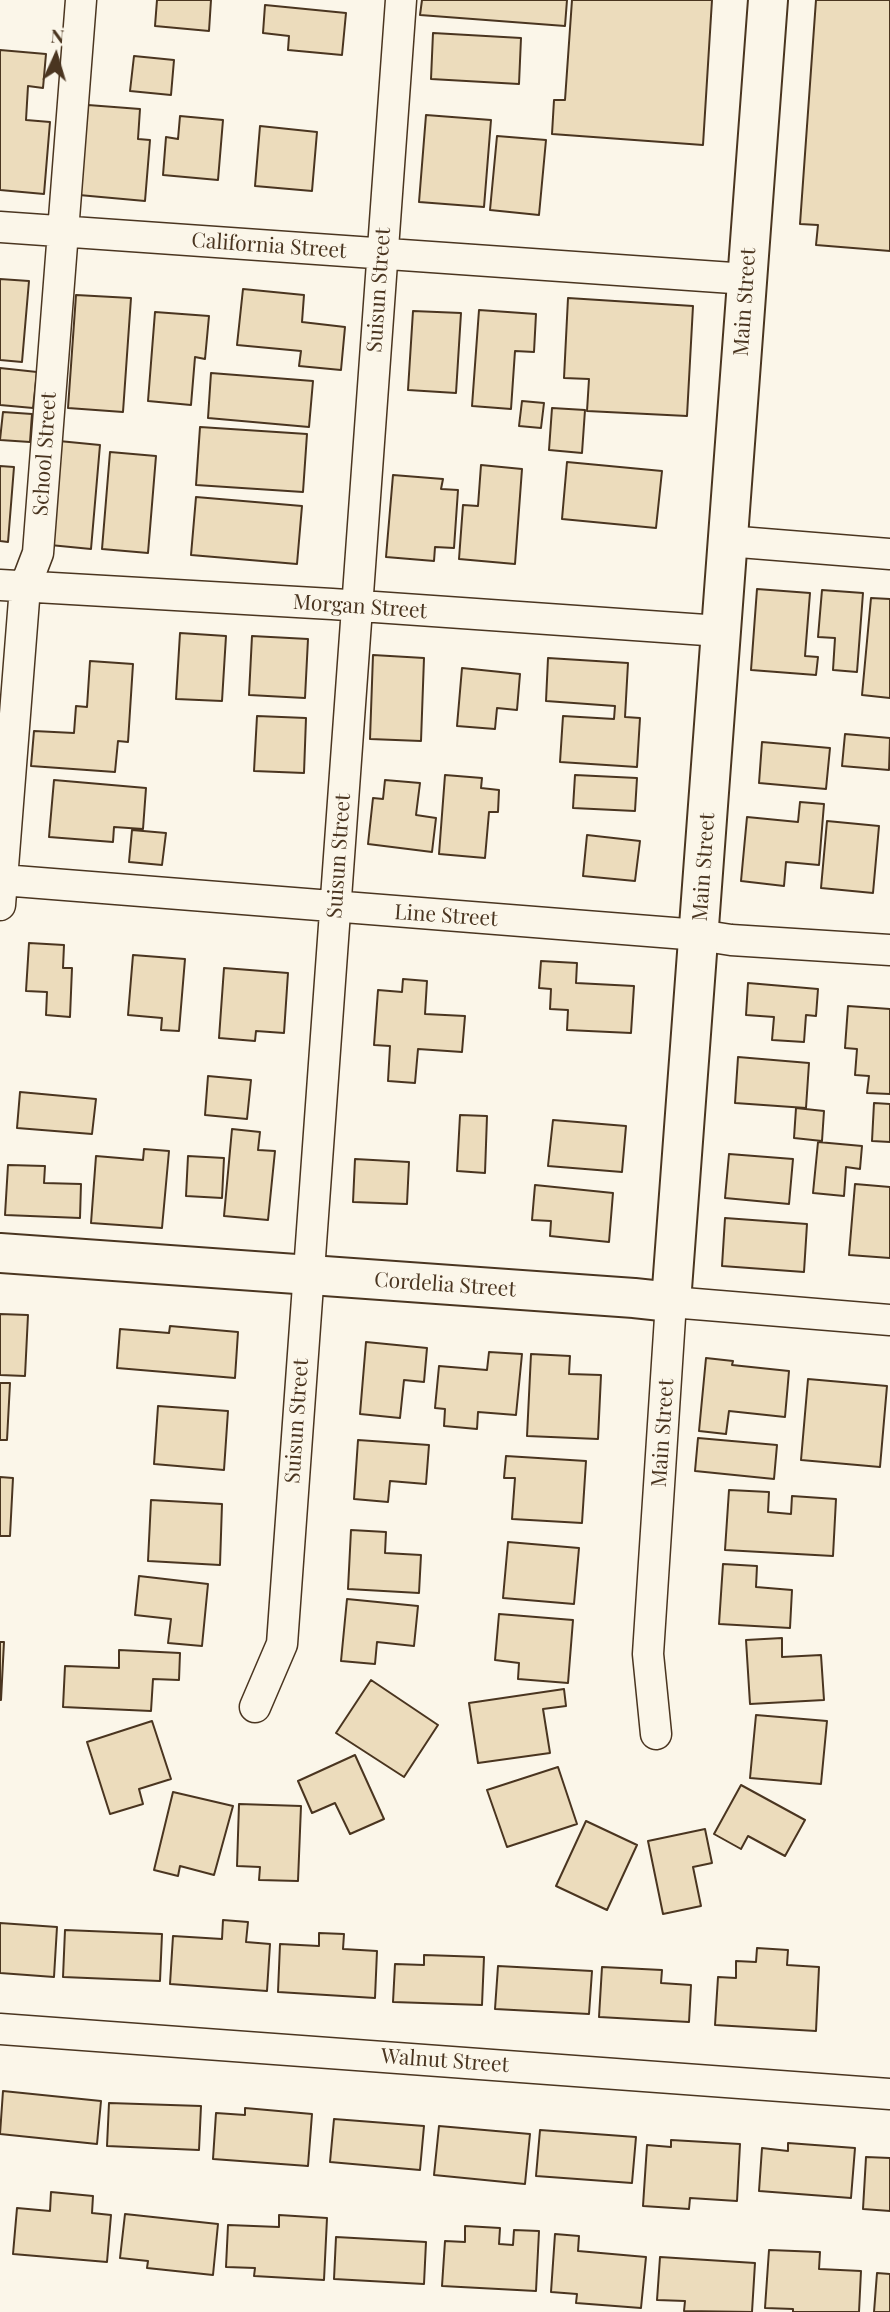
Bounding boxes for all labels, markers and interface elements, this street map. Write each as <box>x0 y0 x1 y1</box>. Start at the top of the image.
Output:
north arrow <box>21 21 91 91</box>
text: N <box>50 22 65 48</box>
street label: Suisun Street <box>362 227 396 353</box>
street label: California Street <box>191 228 347 264</box>
street label: Main Street <box>729 247 761 357</box>
street label: School Street <box>28 391 62 517</box>
street label: Morgan Street <box>292 590 428 624</box>
street label: Suisun Street <box>322 793 356 919</box>
street label: Main Street <box>688 812 720 922</box>
street label: Line Street <box>394 900 498 932</box>
street label: Cordelia Street <box>373 1267 517 1303</box>
street label: Suisun Street <box>280 1358 314 1484</box>
street label: Main Street <box>647 1378 679 1488</box>
street label: Walnut Street <box>380 2044 510 2078</box>

